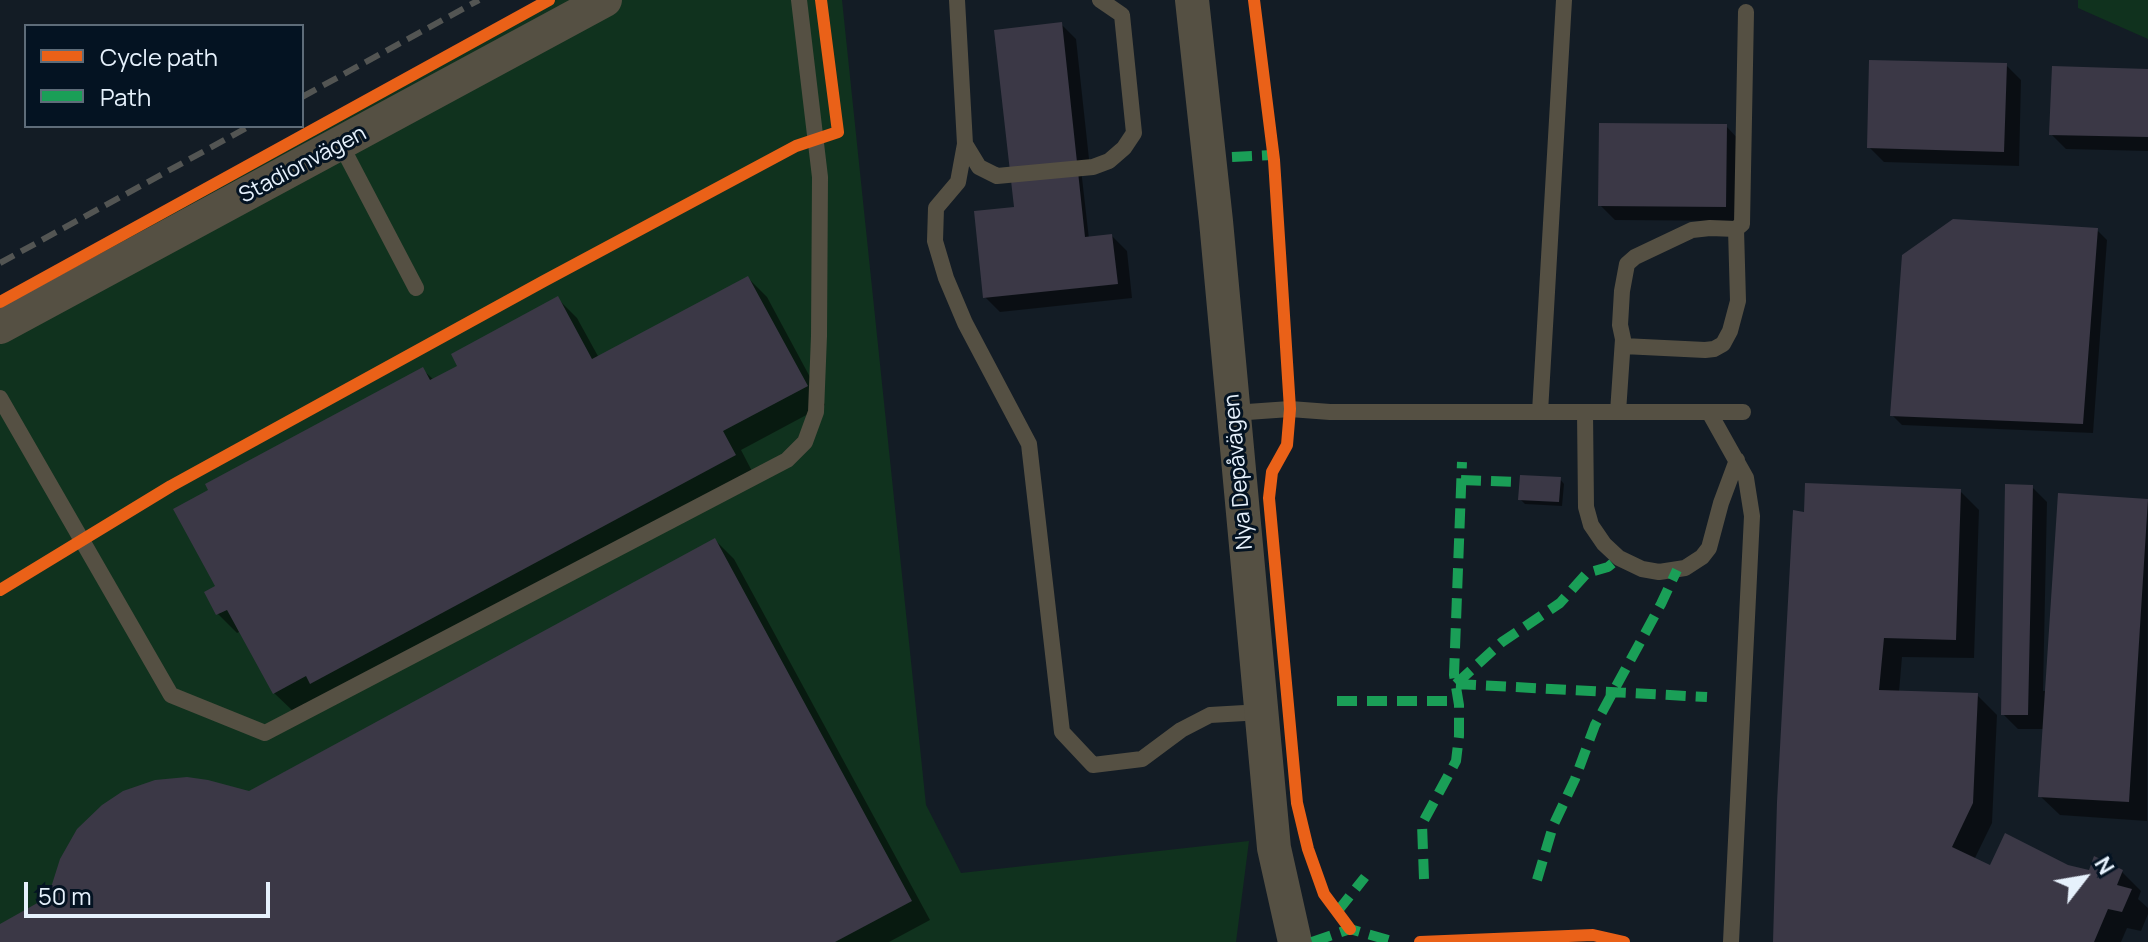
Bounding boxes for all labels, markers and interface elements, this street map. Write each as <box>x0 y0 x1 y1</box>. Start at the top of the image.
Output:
legend <box>24 24 304 128</box>
text: Cycle path <box>100 40 218 73</box>
text: Path <box>100 80 151 113</box>
street label: Stadionvägen <box>235 120 371 210</box>
street label: Nya Depåvägen <box>1219 393 1259 551</box>
north arrow <box>2044 838 2124 918</box>
text: N <box>2088 851 2121 880</box>
scale bar <box>28 866 274 916</box>
text: 50 m <box>38 879 92 912</box>

